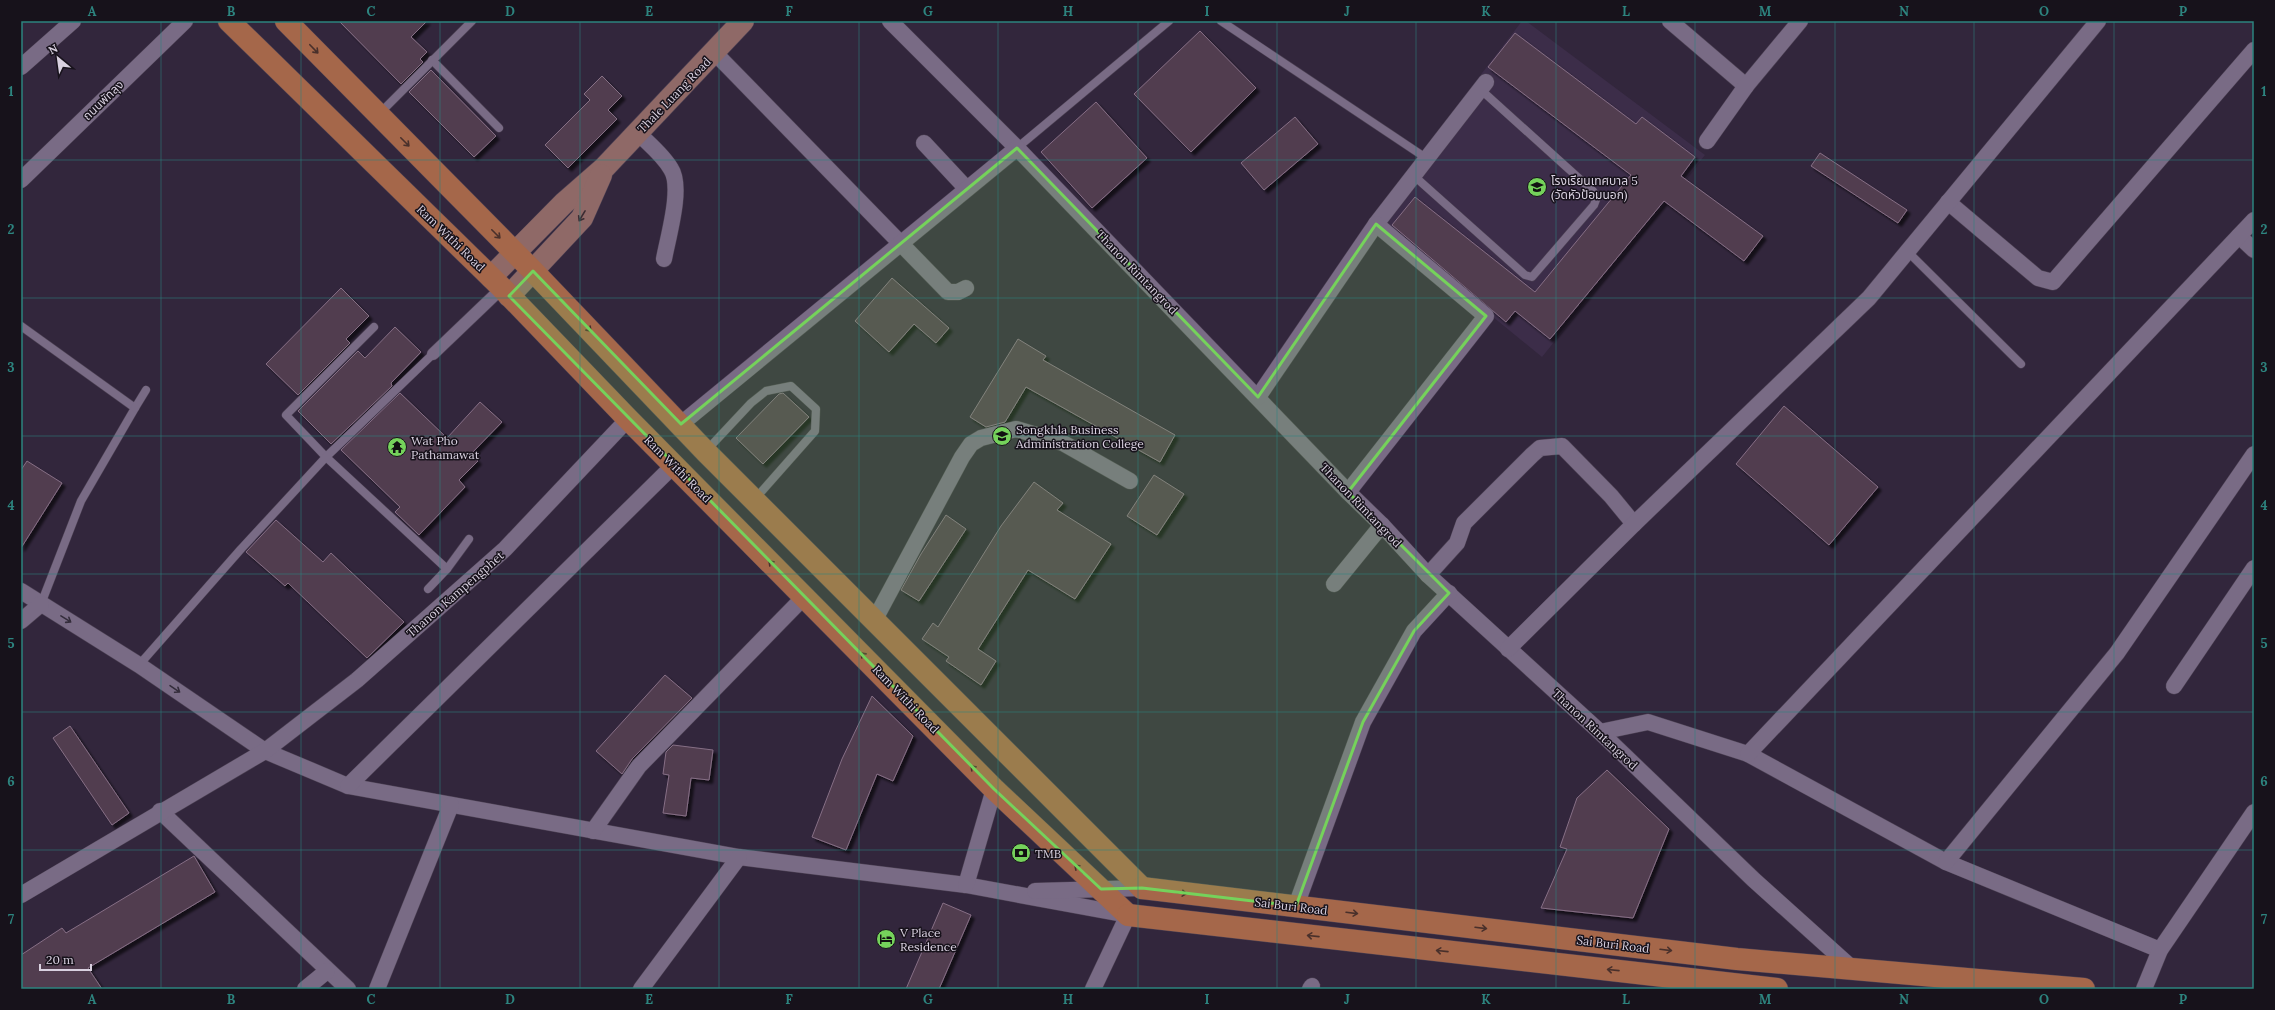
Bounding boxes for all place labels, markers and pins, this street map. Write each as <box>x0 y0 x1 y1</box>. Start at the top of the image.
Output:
place label: โรงเรียนเทศบาล 5 (วัดหัวป้อมนอก) <box>1551 173 1638 203</box>
school or university icon: โรงเรียนเทศบาล 5 (วัดหัวป้อมนอก) <box>1526 176 1548 198</box>
place label: Songkhla Business Administration College <box>1015 422 1144 451</box>
school or university icon: Songkhla Business Administration College <box>991 425 1013 447</box>
place label: Wat Pho Pathamawat <box>411 433 480 462</box>
temple icon: Wat Pho Pathamawat <box>386 436 408 458</box>
bank icon: TMB <box>1010 842 1032 864</box>
place label: TMB <box>1035 846 1061 861</box>
place label: V Place Residence <box>899 925 957 954</box>
hotel icon: V Place Residence <box>875 928 897 950</box>

